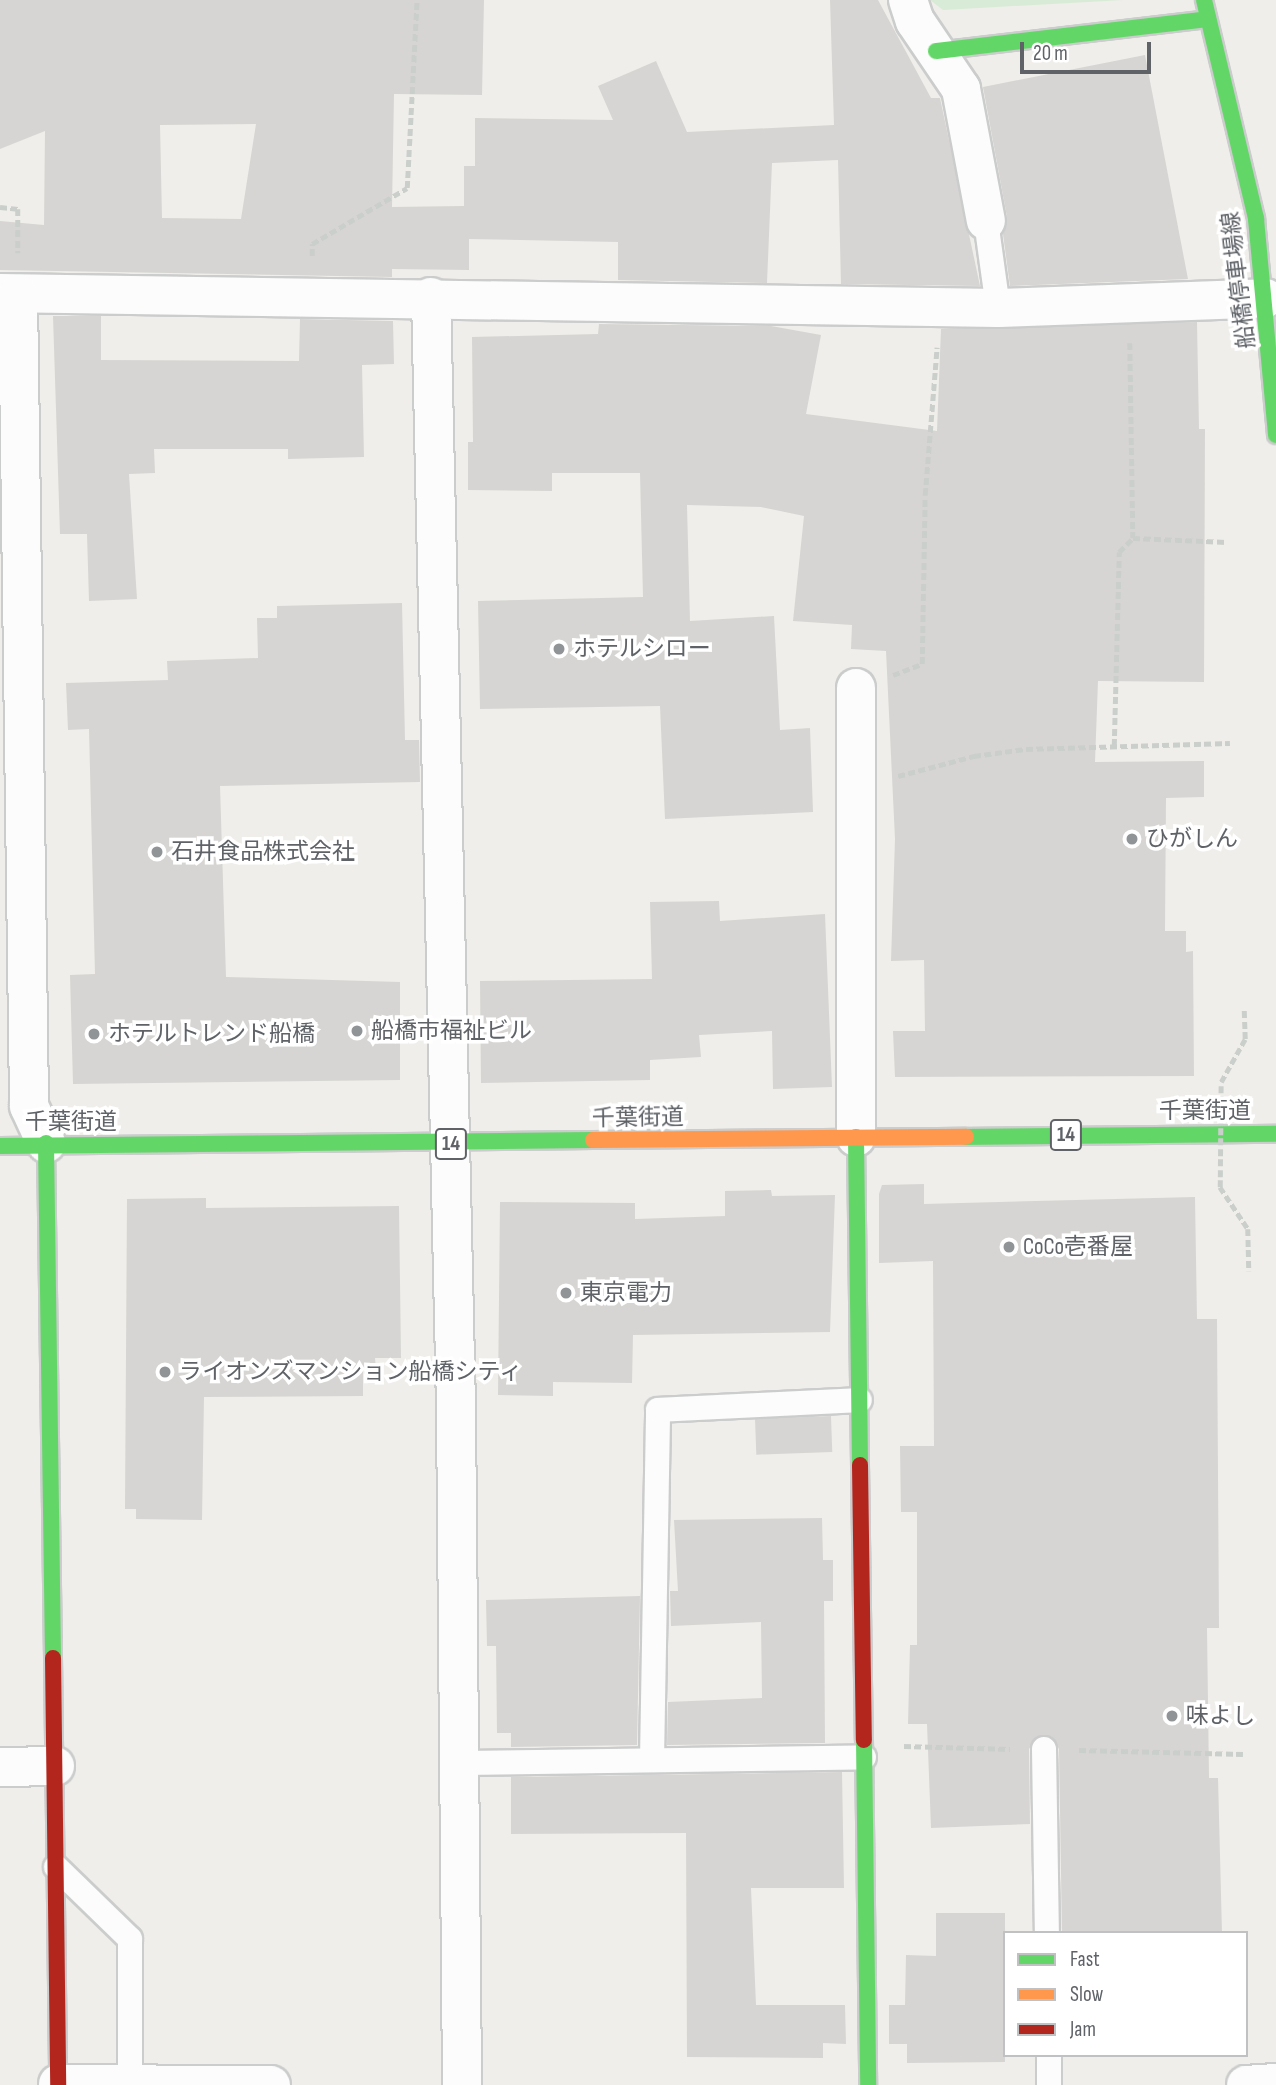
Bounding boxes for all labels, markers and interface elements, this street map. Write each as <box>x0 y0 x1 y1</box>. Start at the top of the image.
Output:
scale bar <box>1024 28 1155 72</box>
text: 20 m <box>1033 41 1068 66</box>
street label: 船橋停車場線 <box>1217 210 1261 350</box>
place label: ホテルシロー <box>573 635 711 663</box>
marker: ホテルシロー <box>551 641 567 657</box>
place label: ひがしん <box>1146 825 1238 853</box>
marker: ひがしん <box>1124 831 1140 847</box>
place label: 石井食品株式会社 <box>171 838 355 866</box>
marker: 石井食品株式会社 <box>149 844 165 860</box>
place label: 船橋市福祉ビル <box>371 1017 532 1045</box>
place label: ホテルトレンド船橋 <box>108 1020 315 1048</box>
marker: 船橋市福祉ビル <box>349 1023 365 1039</box>
marker: ホテルトレンド船橋 <box>86 1026 102 1042</box>
street label: 千葉街道 <box>1159 1097 1251 1125</box>
street label: 千葉街道 <box>592 1103 684 1133</box>
street label: 千葉街道 <box>25 1108 117 1136</box>
road number: 14 <box>1048 1118 1084 1152</box>
road number: 14 <box>434 1126 468 1162</box>
place label: CoCo壱番屋 <box>1023 1233 1133 1261</box>
marker: CoCo壱番屋 <box>1001 1239 1017 1255</box>
place label: 東京電力 <box>580 1279 672 1307</box>
marker: 東京電力 <box>558 1285 574 1301</box>
place label: ライオンズマンション船橋シティ <box>179 1358 524 1386</box>
marker: ライオンズマンション船橋シティ <box>157 1364 173 1380</box>
place label: 味よし <box>1186 1702 1255 1730</box>
marker: 味よし <box>1164 1708 1180 1724</box>
legend <box>1003 1931 1248 2057</box>
text: Fast <box>1070 1947 1100 1972</box>
text: Slow <box>1070 1982 1103 2007</box>
text: Jam <box>1070 2017 1096 2042</box>

